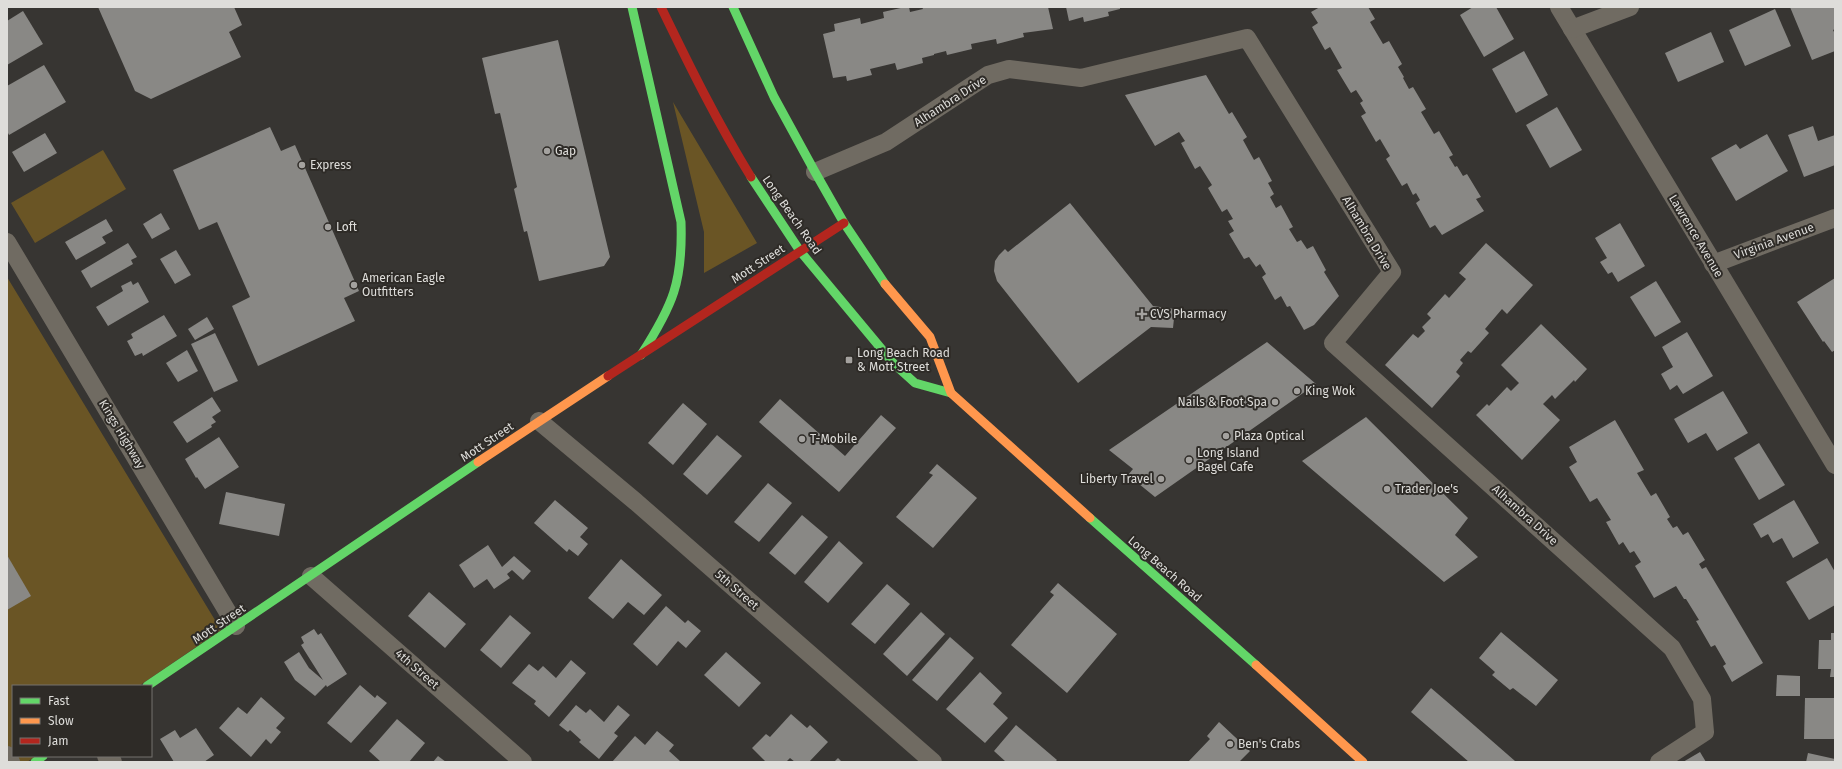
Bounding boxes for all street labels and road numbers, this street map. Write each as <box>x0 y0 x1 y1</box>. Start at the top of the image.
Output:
street label: Alhambra Drive <box>911 72 989 130</box>
street label: Long Beach Road <box>760 173 824 257</box>
street label: Lawrence Avenue <box>1666 192 1726 280</box>
street label: Alhambra Drive <box>1340 194 1394 272</box>
street label: Virginia Avenue <box>1732 220 1816 262</box>
street label: Mott Street <box>729 241 788 286</box>
street label: Kings Highway <box>96 397 148 471</box>
street label: Mott Street <box>458 419 517 465</box>
street label: Alhambra Drive <box>1489 482 1561 548</box>
street label: Long Beach Road <box>1125 533 1205 605</box>
street label: 5th Street <box>712 567 762 613</box>
street label: Mott Street <box>190 601 249 647</box>
street label: 4th Street <box>392 646 442 692</box>

